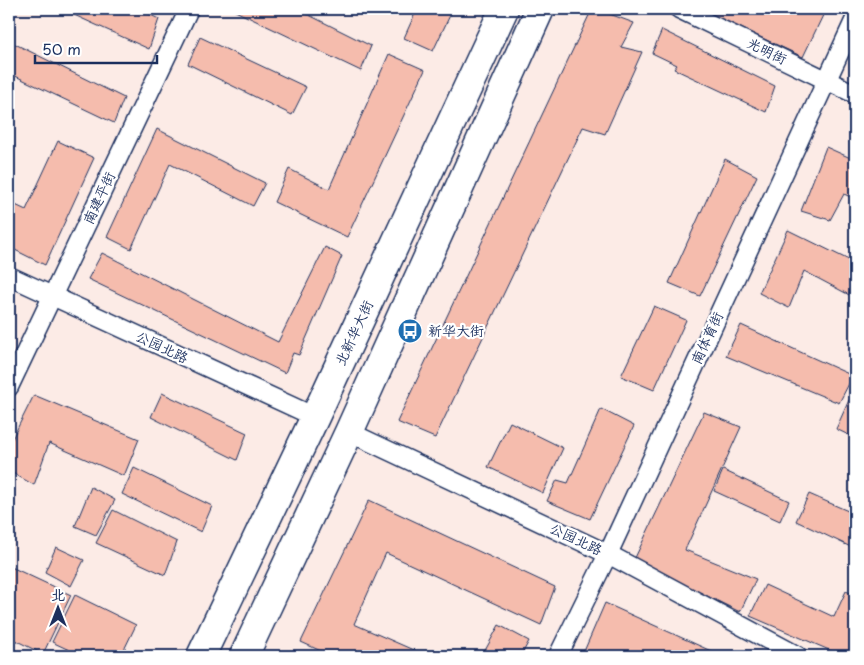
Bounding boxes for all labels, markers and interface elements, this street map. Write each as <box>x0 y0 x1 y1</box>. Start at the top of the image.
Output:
scale bar <box>35 32 158 64</box>
street label: 光明街 <box>744 32 791 69</box>
text: 50 m <box>42 37 81 60</box>
street label: 南建平街 <box>77 168 120 228</box>
street label: 北新华大街 <box>329 297 378 369</box>
street label: 南体育街 <box>685 308 728 368</box>
bus stop icon: 新华大街 <box>397 318 423 344</box>
place label: 新华大街 <box>428 320 484 341</box>
street label: 公园北路 <box>132 325 192 368</box>
street label: 公园北路 <box>546 517 606 560</box>
north arrow <box>32 582 82 632</box>
text: 北 <box>51 584 65 605</box>

